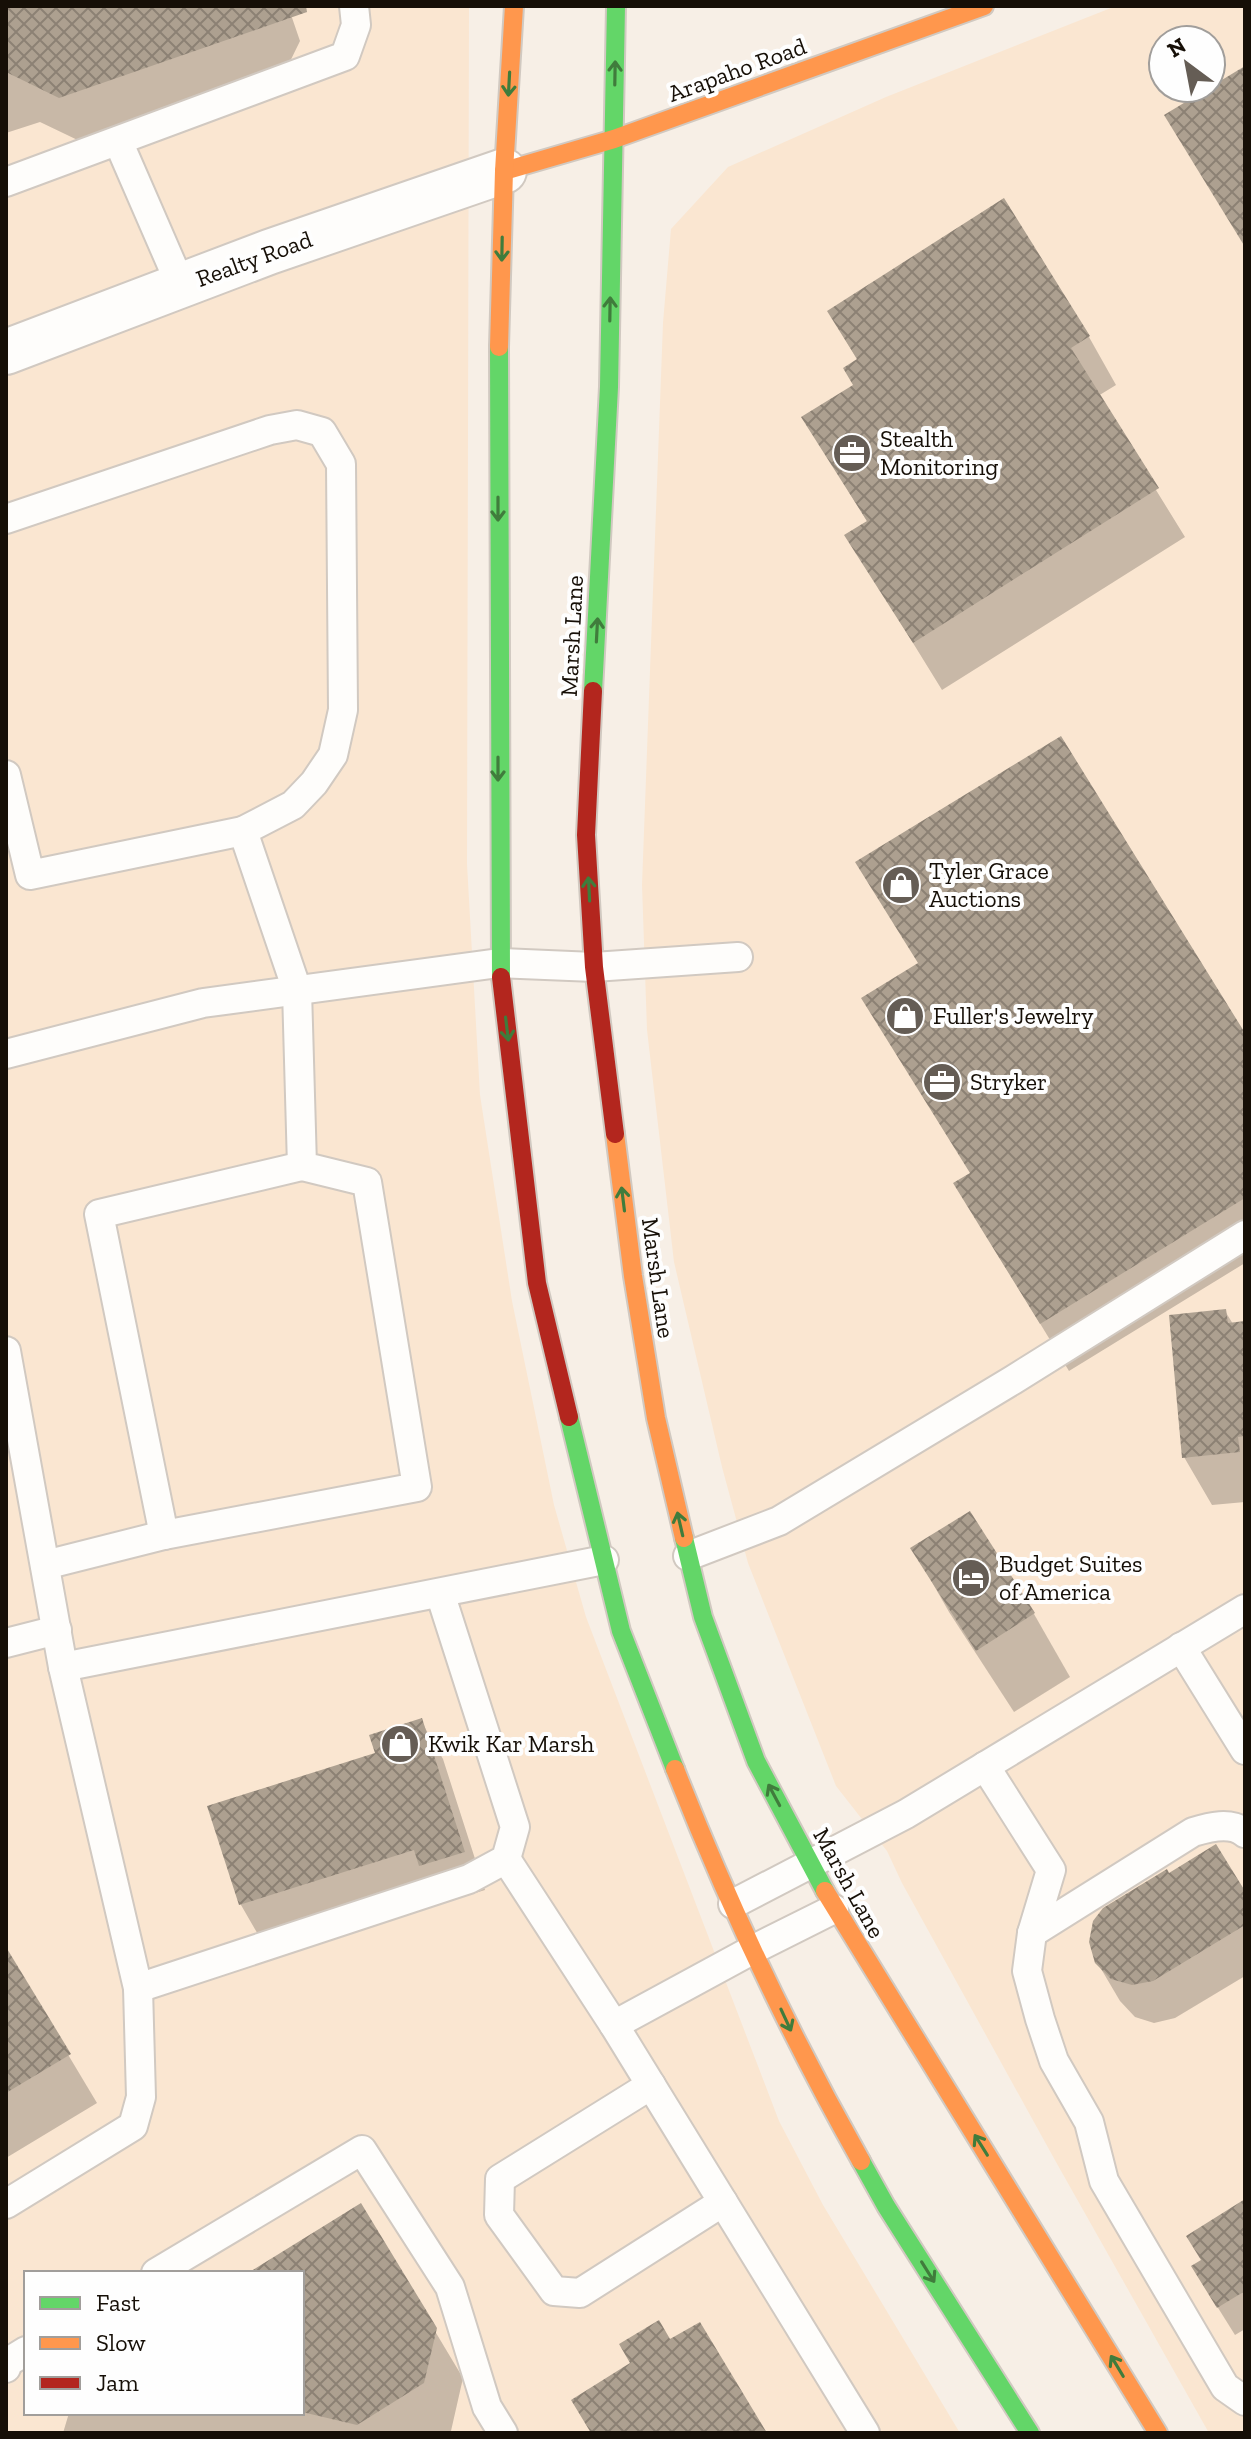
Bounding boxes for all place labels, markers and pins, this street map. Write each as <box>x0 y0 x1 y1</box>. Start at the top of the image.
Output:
place label: Stealth Monitoring <box>880 424 998 481</box>
office icon: Stealth Monitoring <box>831 432 873 474</box>
place label: Tyler Grace Auctions <box>929 856 1049 913</box>
shop icon: Tyler Grace Auctions <box>880 864 922 906</box>
shop icon: Fuller's Jewelry <box>884 995 926 1037</box>
place label: Fuller's Jewelry <box>933 1001 1094 1030</box>
office icon: Stryker <box>921 1061 963 1103</box>
place label: Stryker <box>970 1067 1047 1096</box>
place label: Budget Suites of America <box>999 1549 1143 1606</box>
hotel icon: Budget Suites of America <box>950 1557 992 1599</box>
shop icon: Kwik Kar Marsh <box>379 1723 421 1765</box>
place label: Kwik Kar Marsh <box>428 1729 595 1758</box>

